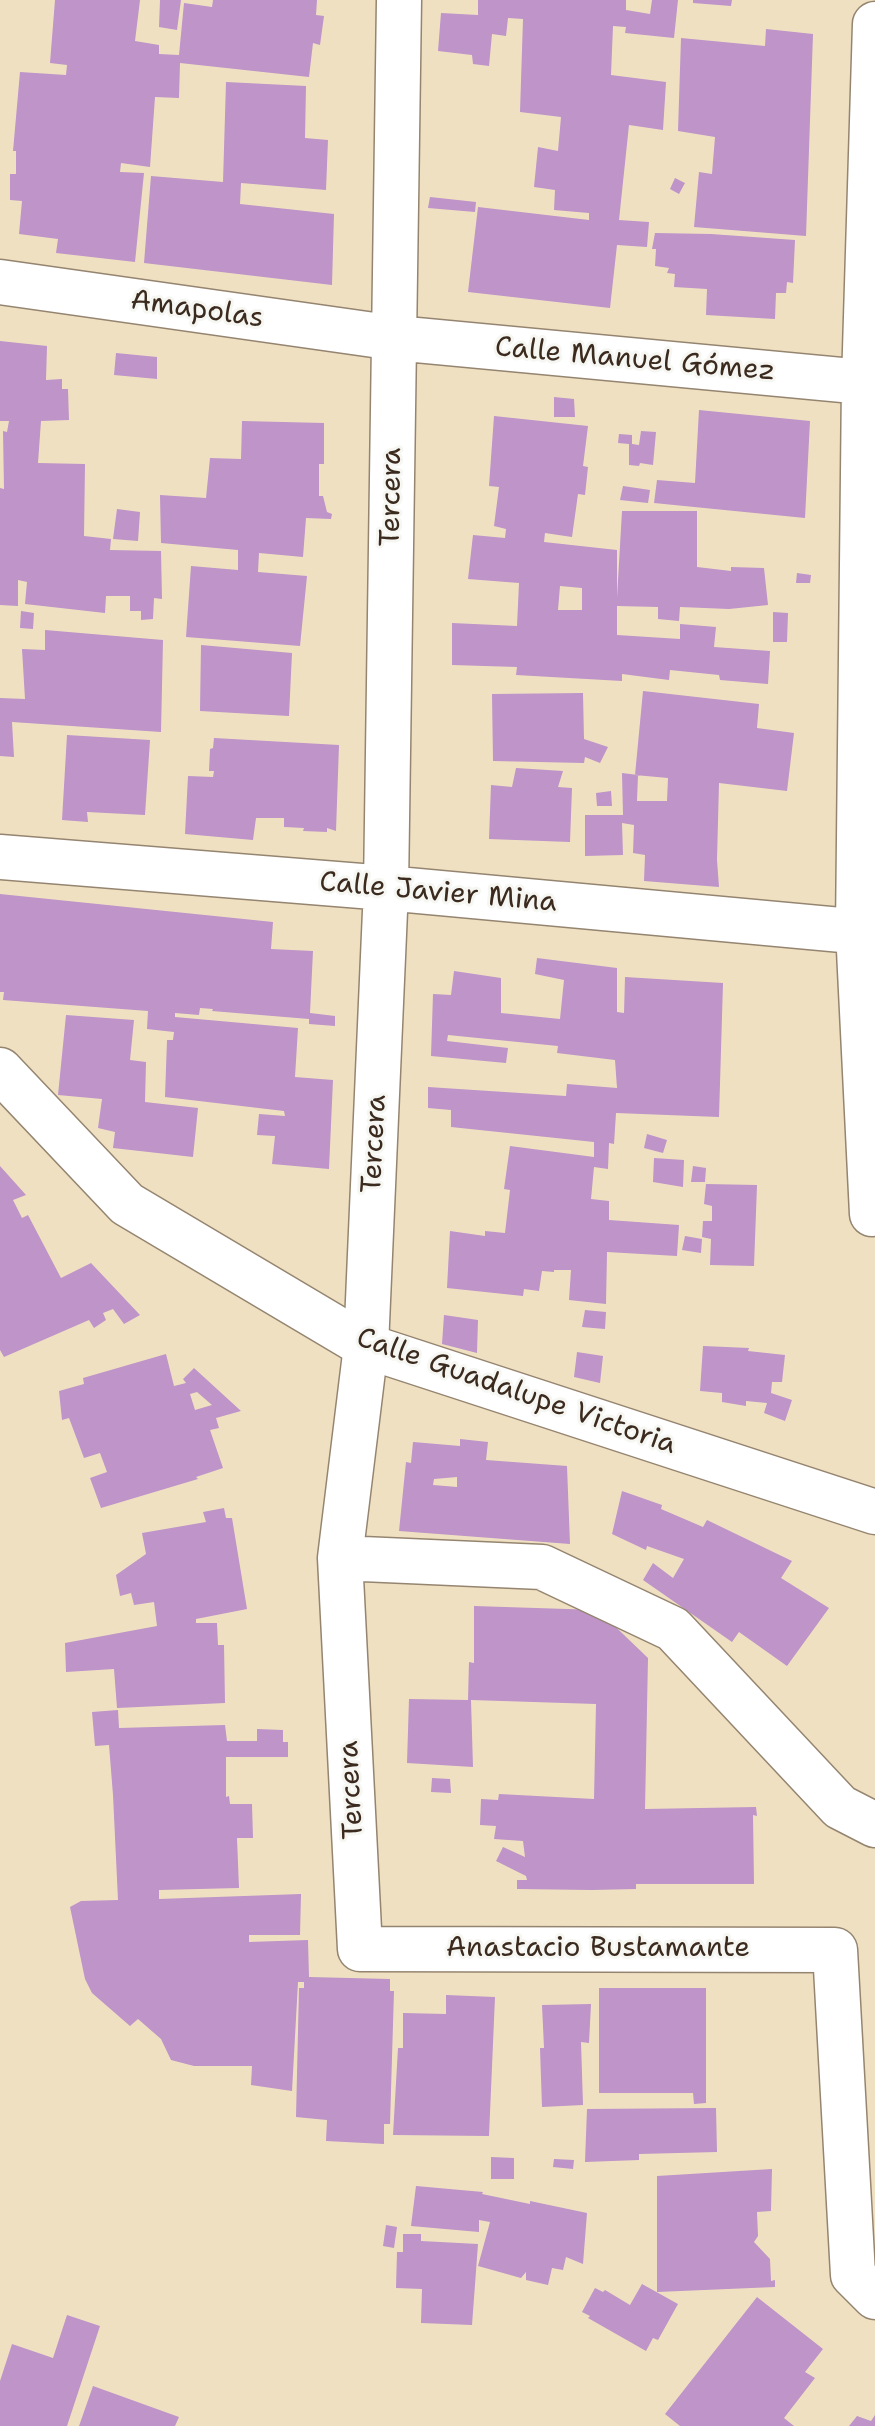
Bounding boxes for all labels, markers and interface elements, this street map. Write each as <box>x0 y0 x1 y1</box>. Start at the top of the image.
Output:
street label: Amapolas <box>128 284 266 336</box>
street label: Calle Manuel Gómez <box>493 331 777 389</box>
street label: Tercera <box>374 447 410 547</box>
street label: Calle Javier Mina <box>318 866 558 920</box>
street label: Tercera <box>356 1094 394 1194</box>
street label: Calle Guadalupe Victoria <box>352 1321 680 1463</box>
street label: Tercera <box>333 1740 371 1840</box>
street label: Anastacio Bustamante <box>446 1932 750 1966</box>

